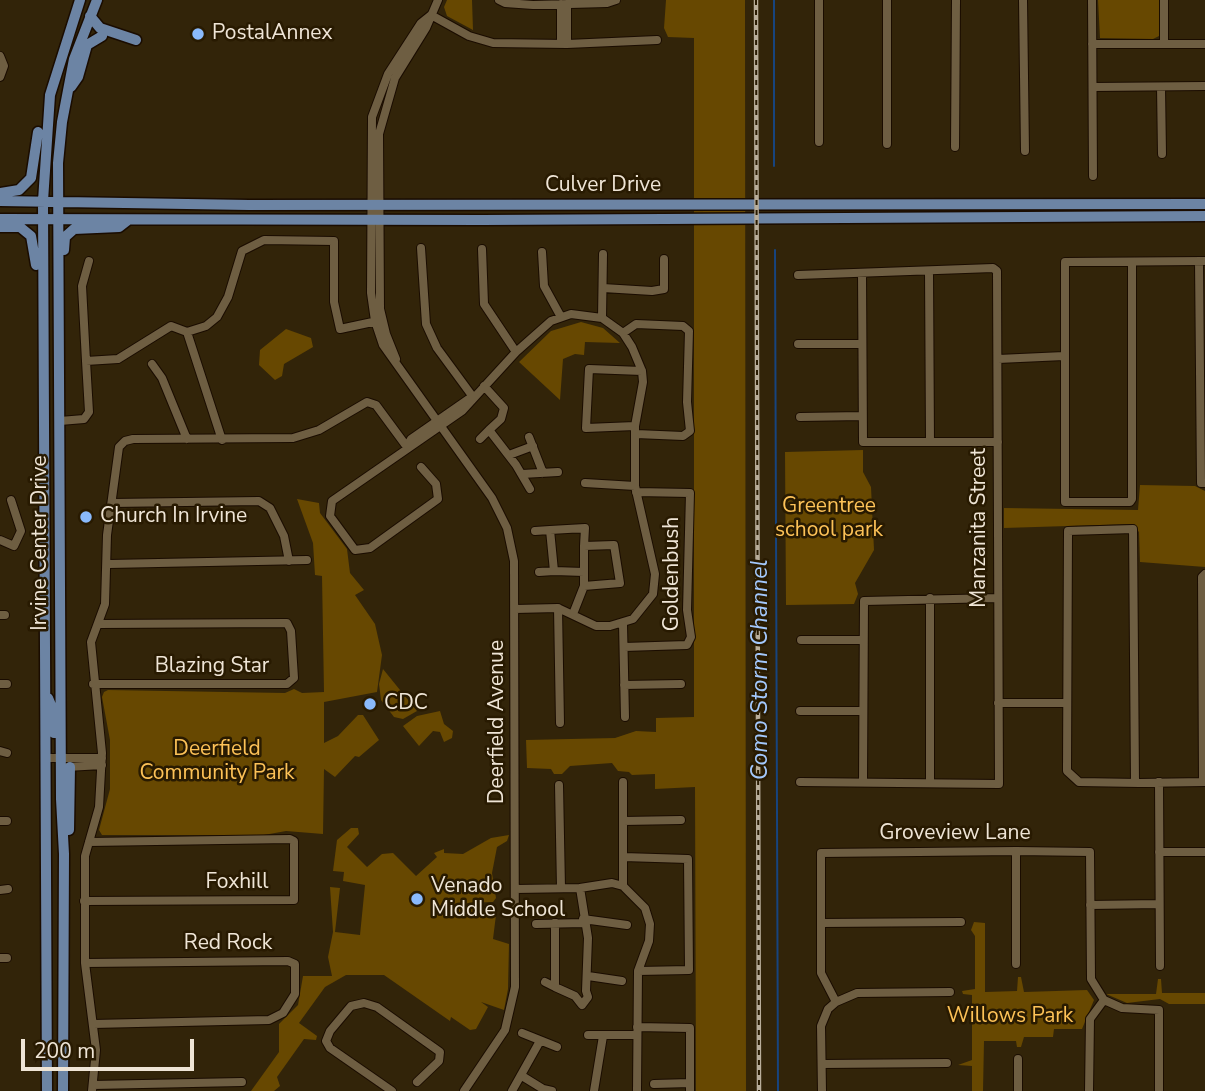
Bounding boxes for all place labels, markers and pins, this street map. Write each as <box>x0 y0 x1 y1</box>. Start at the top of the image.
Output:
place label: PostalAnnex <box>212 21 332 47</box>
marker: PostalAnnex <box>190 26 206 42</box>
place label: Church In Irvine <box>100 504 247 530</box>
marker: Church In Irvine <box>78 509 94 525</box>
place label: CDC <box>384 691 428 717</box>
marker: CDC <box>362 696 378 712</box>
place label: Venado Middle School <box>431 874 565 924</box>
marker: Venado Middle School <box>409 891 425 907</box>

